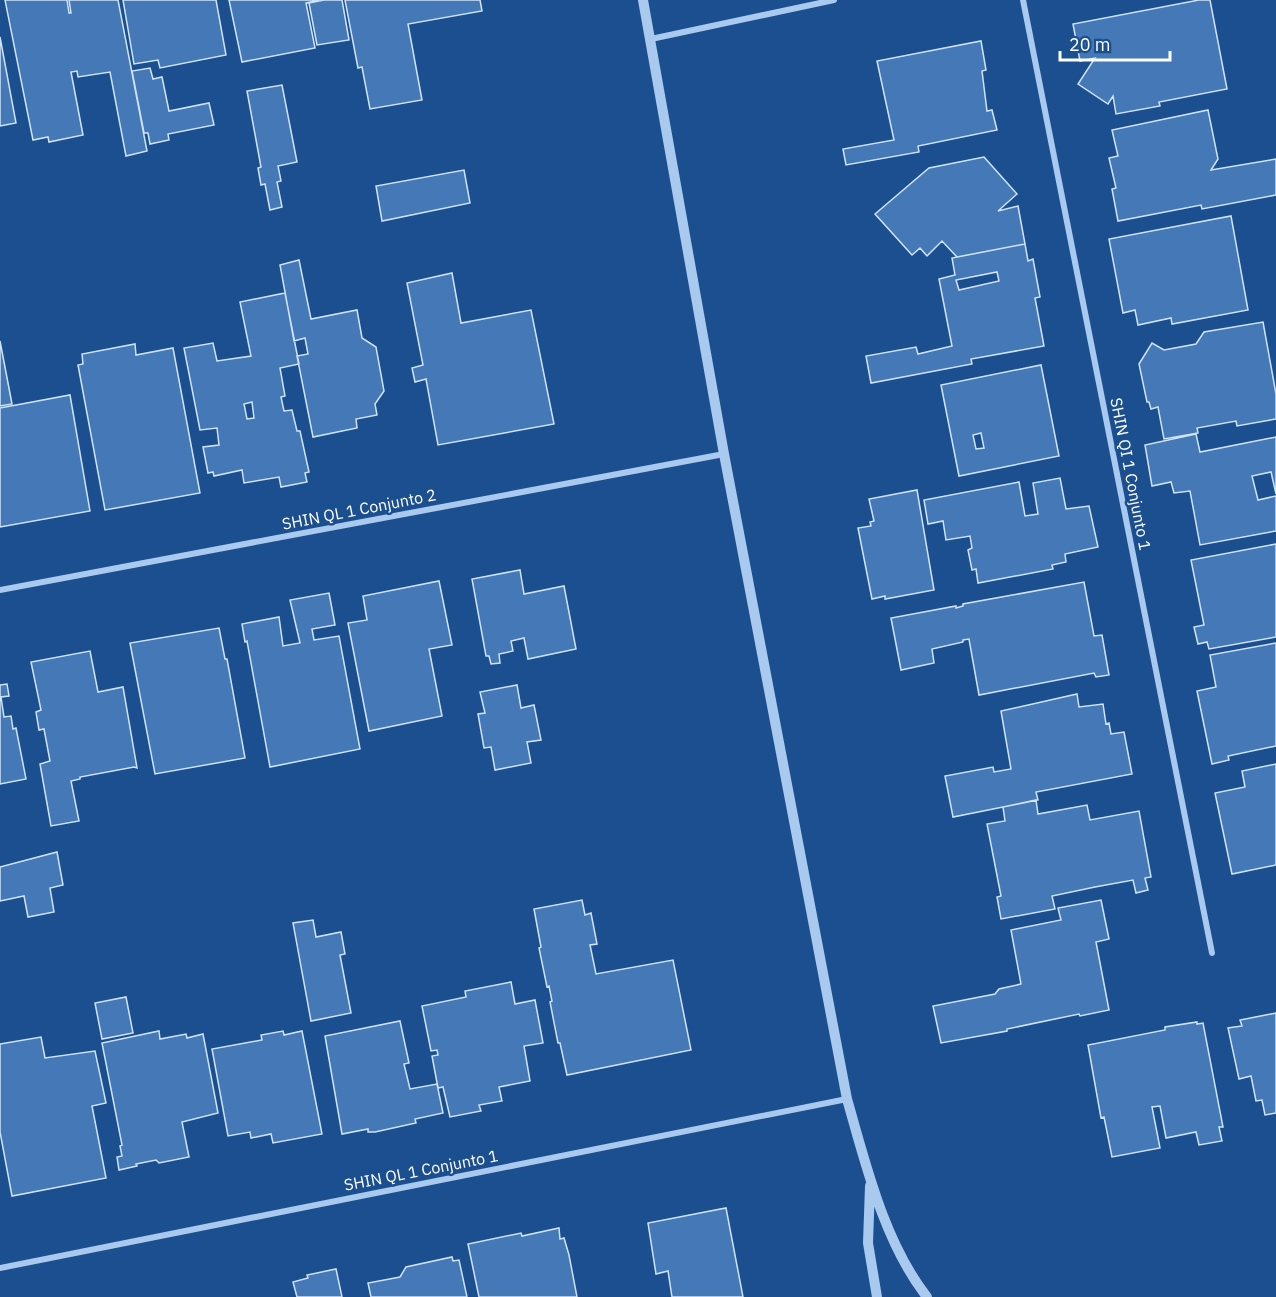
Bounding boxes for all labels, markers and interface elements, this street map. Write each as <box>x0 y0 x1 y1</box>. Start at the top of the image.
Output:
scale bar <box>1060 24 1170 62</box>
text: 20 m <box>1069 33 1111 56</box>
street label: SHIN QI 1 Conjunto 1 <box>1106 396 1156 552</box>
street label: SHIN QL 1 Conjunto 2 <box>280 484 438 534</box>
street label: SHIN QL 1 Conjunto 1 <box>342 1145 500 1195</box>

